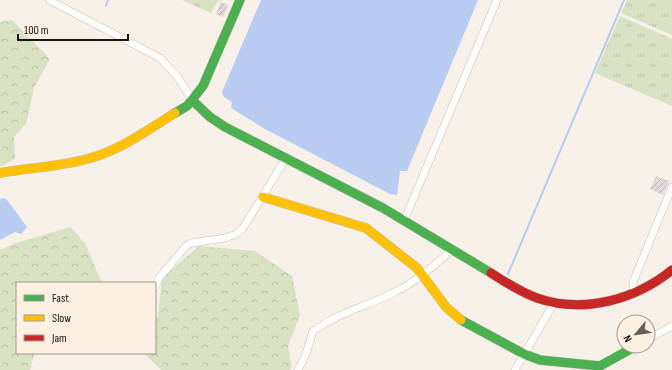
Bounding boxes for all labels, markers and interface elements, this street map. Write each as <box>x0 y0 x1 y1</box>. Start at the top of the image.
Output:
scale bar <box>18 16 128 42</box>
text: 100 m <box>24 23 49 38</box>
legend <box>16 282 156 354</box>
text: Fast <box>52 291 69 306</box>
text: Slow <box>52 311 71 326</box>
north arrow <box>616 314 656 354</box>
text: Jam <box>51 331 67 346</box>
text: N <box>621 333 635 344</box>

